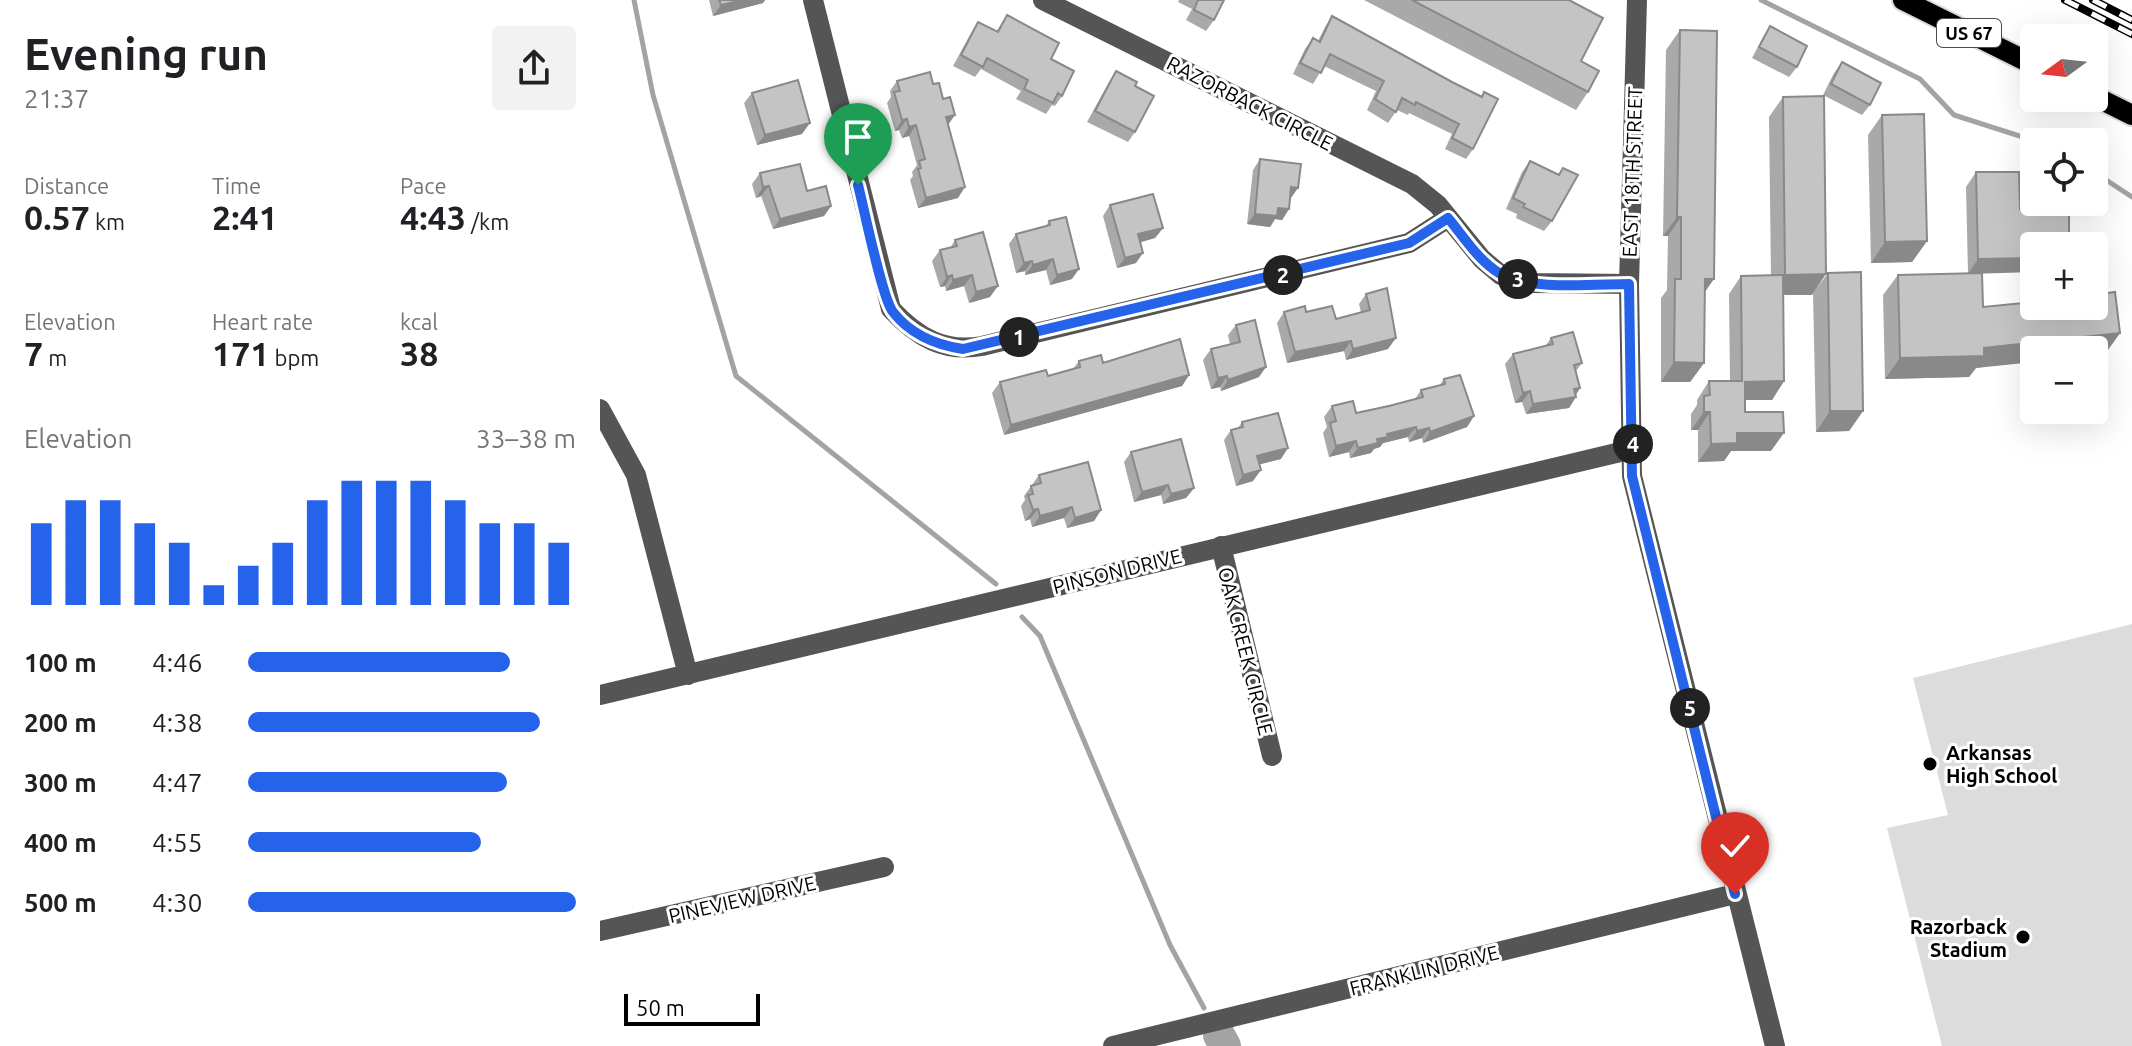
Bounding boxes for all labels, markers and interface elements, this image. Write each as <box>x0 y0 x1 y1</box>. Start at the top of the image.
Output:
road number: US 67 <box>1937 19 2001 47</box>
north arrow <box>2020 24 2108 112</box>
map controls <box>2020 24 2108 424</box>
button: share <box>492 26 576 110</box>
text: Evening run <box>24 29 268 78</box>
street label: RAZORBACK CIRCLE <box>1163 51 1337 155</box>
text: 21:37 <box>24 84 89 113</box>
street label: EAST 18TH STREET <box>1618 86 1646 258</box>
pin <box>824 103 892 185</box>
icon: arrive <box>836 115 880 159</box>
button: locate <box>2020 128 2108 216</box>
text: Distance <box>24 173 109 198</box>
text: Time <box>212 173 261 198</box>
text: Pace <box>400 173 447 198</box>
text: 0.57 <box>24 198 90 236</box>
text: 2:41 <box>212 198 278 236</box>
text: 4:43 <box>400 198 466 236</box>
text: km <box>90 209 125 234</box>
text: /km <box>466 209 509 234</box>
button: + <box>2020 232 2108 320</box>
pin: 2 <box>1263 255 1303 295</box>
pin: 3 <box>1498 259 1538 299</box>
text: 2 <box>1277 262 1289 287</box>
text: 3 <box>1512 266 1524 291</box>
text: Elevation <box>24 309 116 334</box>
text: Heart rate <box>212 309 313 334</box>
text: kcal <box>400 309 438 334</box>
pin: 1 <box>999 317 1039 357</box>
text: 1 <box>1013 324 1025 349</box>
text: 7 <box>24 334 43 372</box>
text: 171 <box>212 334 270 372</box>
text: 38 <box>400 334 438 372</box>
button: − <box>2020 336 2108 424</box>
text: m <box>43 345 67 370</box>
text: bpm <box>270 345 319 370</box>
text: Elevation <box>24 424 132 453</box>
text: 33–38 m <box>476 424 576 453</box>
pin: 4 <box>1613 424 1653 464</box>
text: 4 <box>1627 431 1639 456</box>
street label: PINSON DRIVE <box>1050 544 1184 598</box>
street label: OAK CREEK CIRCLE <box>1214 565 1278 737</box>
text: 100 m <box>24 648 97 677</box>
text: 4:46 <box>152 648 202 677</box>
pin: 5 <box>1670 688 1710 728</box>
text: 5 <box>1684 695 1696 720</box>
text: 200 m <box>24 708 97 737</box>
text: 4:38 <box>152 708 202 737</box>
place label: Arkansas High School <box>1946 741 2057 787</box>
marker: Arkansas High School <box>1921 755 1939 773</box>
text: 300 m <box>24 768 97 797</box>
text: 4:47 <box>152 768 202 797</box>
pin <box>1701 812 1769 894</box>
icon: check <box>1713 824 1757 868</box>
text: 400 m <box>24 828 97 857</box>
text: 4:55 <box>152 828 202 857</box>
street label: PINEVIEW DRIVE <box>666 871 818 927</box>
text: 500 m <box>24 888 97 917</box>
text: 4:30 <box>152 888 202 917</box>
place label: Razorback Stadium <box>1910 915 2007 961</box>
marker: Razorback Stadium <box>2014 928 2032 946</box>
street label: FRANKLIN DRIVE <box>1347 940 1501 1000</box>
scale bar <box>624 990 760 1026</box>
text: 50 m <box>636 995 685 1020</box>

